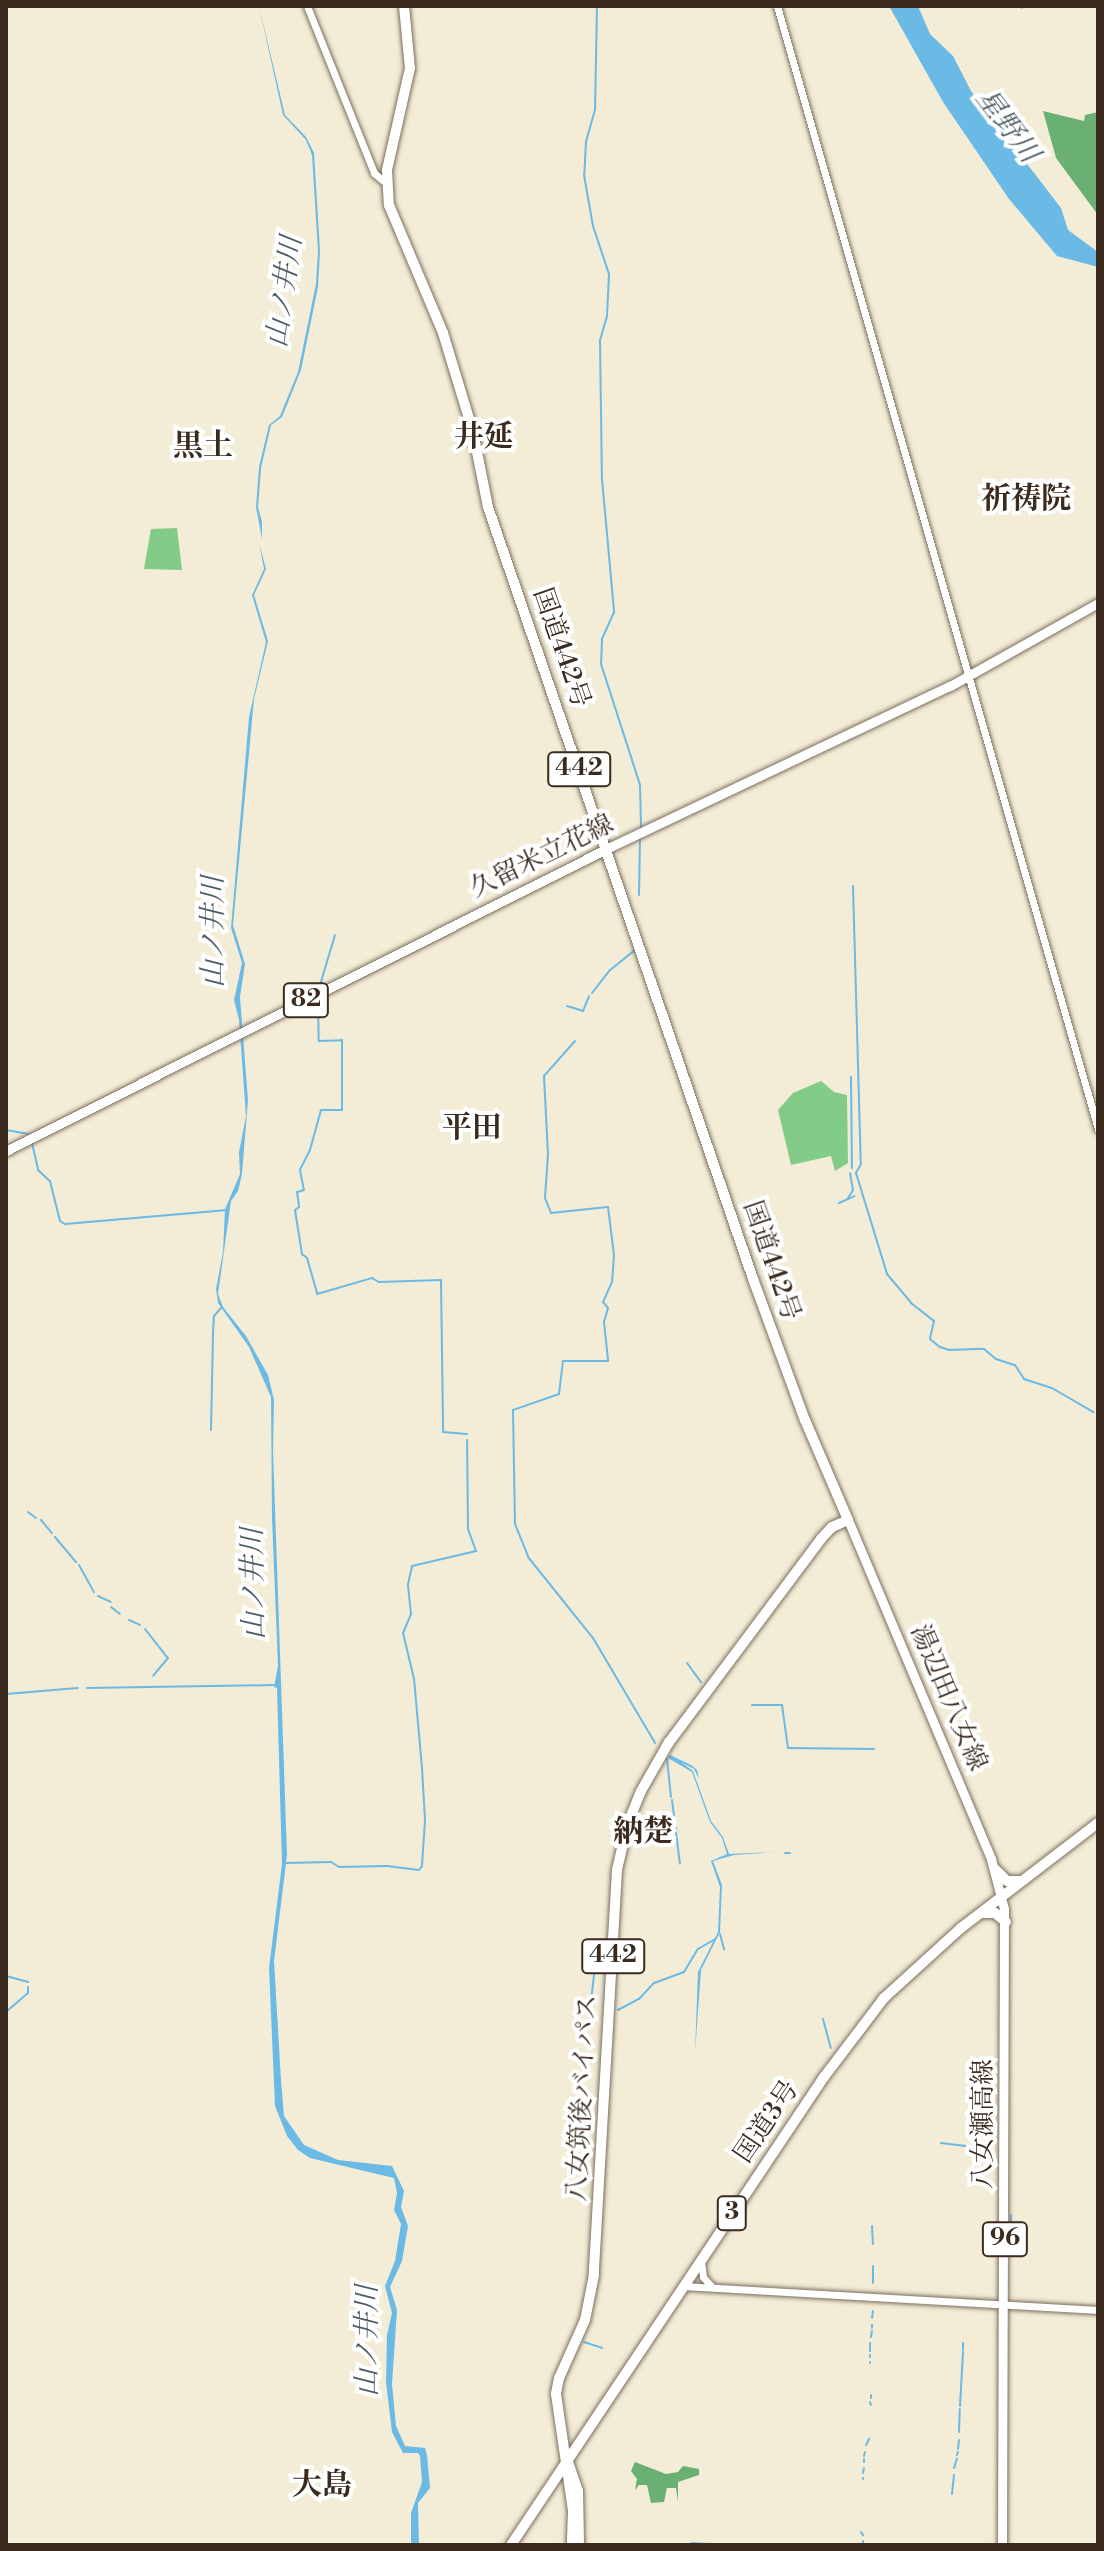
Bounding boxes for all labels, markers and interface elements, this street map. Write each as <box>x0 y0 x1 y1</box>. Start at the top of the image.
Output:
water label: 星野川 <box>968 82 1046 170</box>
water label: 山ノ井川 <box>261 234 309 350</box>
district label: 井延 <box>454 419 514 455</box>
district label: 黒土 <box>173 428 233 464</box>
district label: 祈祷院 <box>981 481 1071 517</box>
street label: 国道442号 <box>526 584 596 712</box>
road number: 442 <box>547 749 611 789</box>
street label: 久留米立花線 <box>465 809 619 905</box>
water label: 山ノ井川 <box>197 876 231 988</box>
road number: 82 <box>282 980 330 1020</box>
district label: 平田 <box>442 1110 502 1146</box>
street label: 国道442号 <box>736 1197 806 1325</box>
water label: 山ノ井川 <box>236 1528 272 1640</box>
street label: 湯辺田八女線 <box>903 1620 993 1776</box>
district label: 納楚 <box>613 1814 673 1850</box>
road number: 442 <box>581 1936 645 1976</box>
street label: 八女筑後バイパス <box>562 1993 604 2203</box>
street label: 八女瀬高線 <box>968 2059 1000 2189</box>
street label: 国道3号 <box>728 2075 806 2169</box>
road number: 3 <box>716 2193 748 2233</box>
road number: 96 <box>981 2219 1029 2259</box>
water label: 山ノ井川 <box>351 2285 385 2397</box>
district label: 大島 <box>292 2467 352 2503</box>

